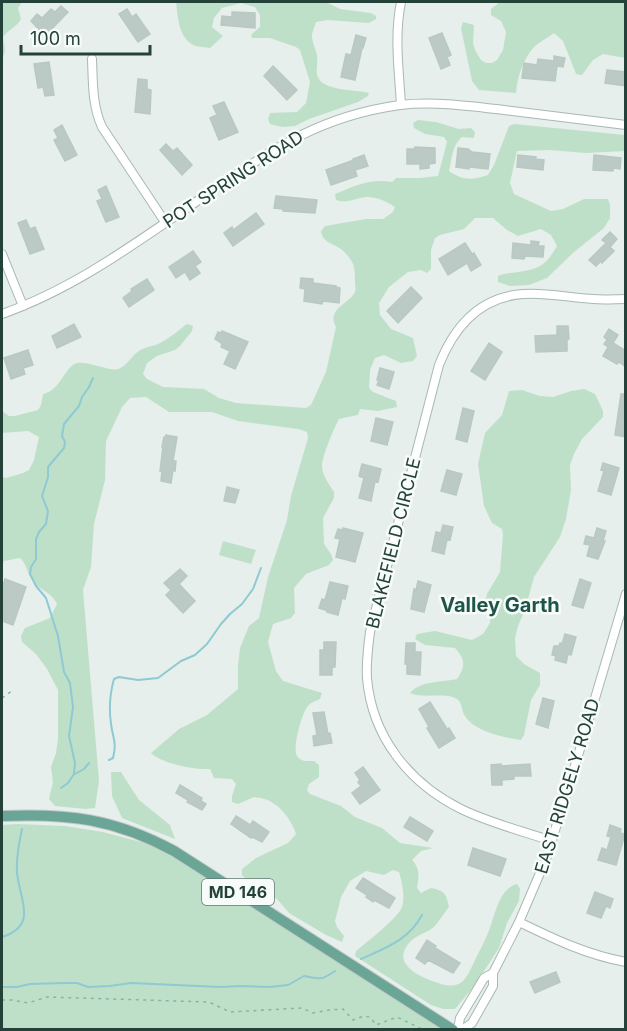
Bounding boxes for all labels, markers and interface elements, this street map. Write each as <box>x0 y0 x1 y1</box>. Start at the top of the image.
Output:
scale bar <box>21 18 150 56</box>
text: 100 m <box>30 28 81 49</box>
street label: POT SPRING ROAD <box>159 126 307 232</box>
street label: BLAKEFIELD CIRCLE <box>362 455 424 631</box>
district label: Valley Garth <box>440 593 560 617</box>
street label: EAST RIDGELY ROAD <box>530 696 604 876</box>
road number: MD 146 <box>202 879 274 905</box>

